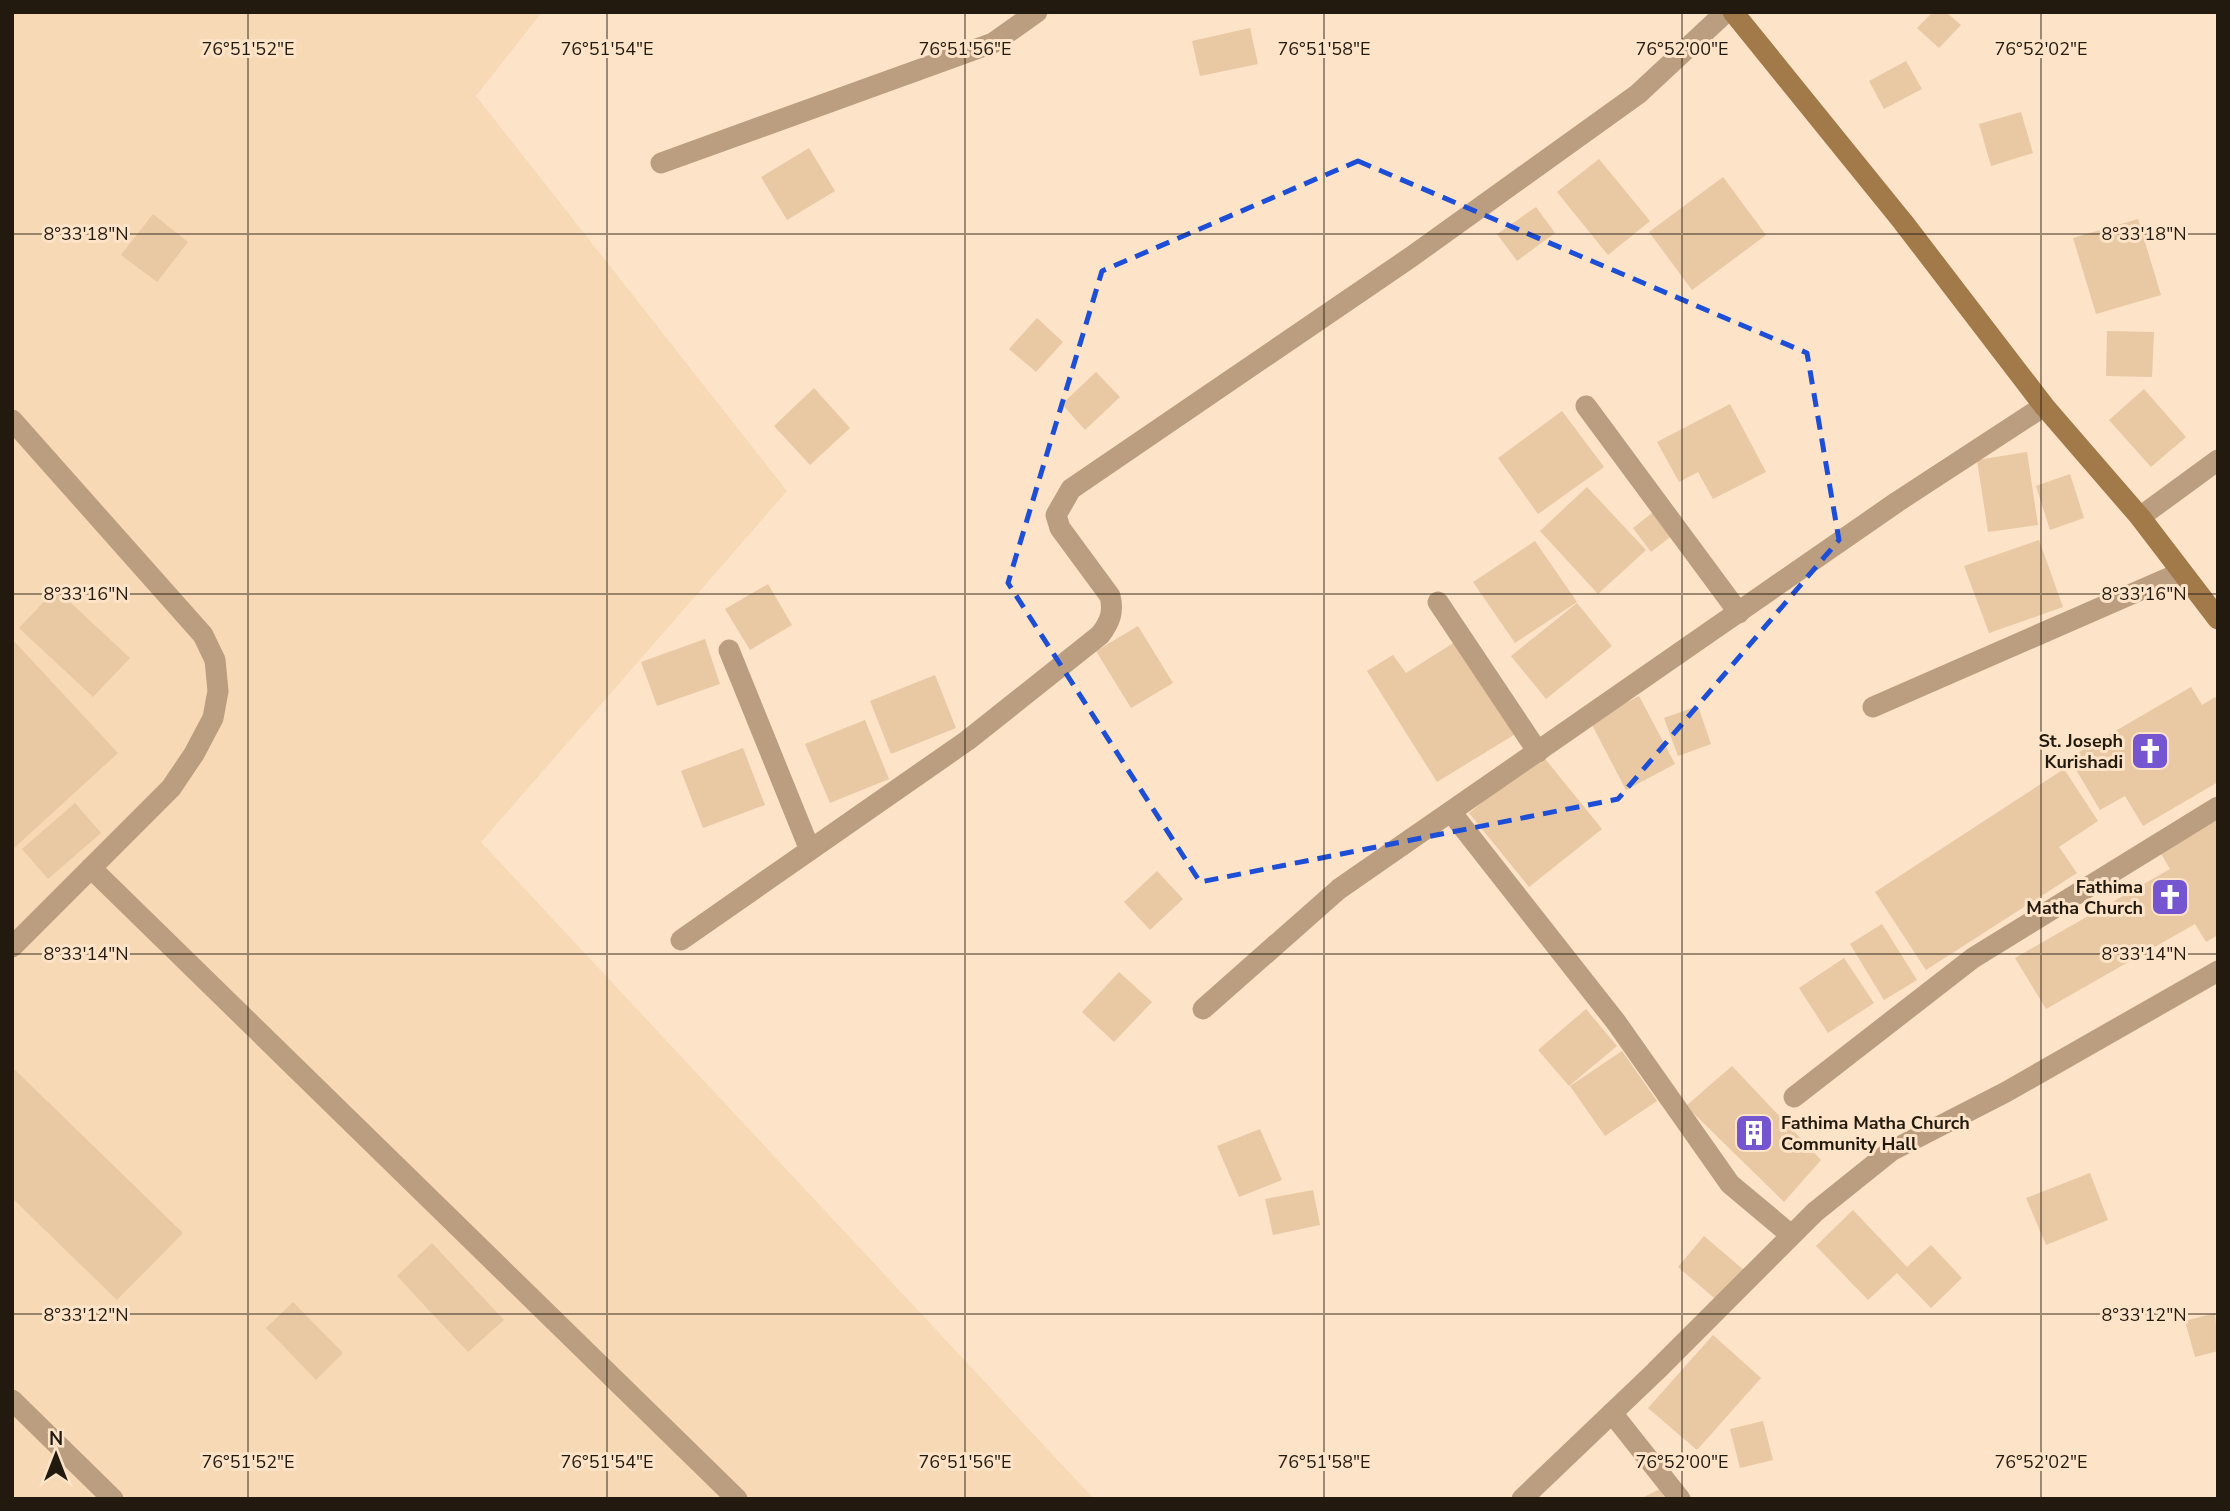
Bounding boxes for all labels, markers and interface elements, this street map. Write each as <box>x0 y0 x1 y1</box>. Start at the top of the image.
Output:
text: 76°51'52"E <box>202 37 295 61</box>
text: 76°51'54"E <box>561 37 654 61</box>
text: 76°51'56"E <box>919 37 1012 61</box>
text: 76°51'58"E <box>1278 37 1371 61</box>
text: 76°52'00"E <box>1636 37 1729 61</box>
text: 76°52'02"E <box>1995 37 2088 61</box>
text: 8°33'18"N <box>43 222 129 246</box>
text: 8°33'18"N <box>2101 222 2187 246</box>
text: 8°33'16"N <box>43 582 129 606</box>
text: 8°33'16"N <box>2101 582 2187 606</box>
place label: St. Joseph Kurishadi <box>2039 729 2123 774</box>
church icon: St. Joseph Kurishadi <box>2129 730 2171 772</box>
place label: Fathima Matha Church <box>2026 875 2143 920</box>
church icon: Fathima Matha Church <box>2149 876 2191 918</box>
text: 8°33'14"N <box>43 942 129 966</box>
text: 8°33'14"N <box>2101 942 2187 966</box>
place label: Fathima Matha Church Community Hall <box>1781 1111 1970 1156</box>
building icon: Fathima Matha Church Community Hall <box>1733 1112 1775 1154</box>
text: 8°33'12"N <box>43 1303 129 1327</box>
text: 8°33'12"N <box>2101 1303 2187 1327</box>
north arrow <box>21 1420 91 1490</box>
text: N <box>49 1426 63 1452</box>
text: 76°51'52"E <box>202 1450 295 1474</box>
text: 76°51'54"E <box>561 1450 654 1474</box>
text: 76°51'56"E <box>919 1450 1012 1474</box>
text: 76°51'58"E <box>1278 1450 1371 1474</box>
text: 76°52'00"E <box>1636 1450 1729 1474</box>
text: 76°52'02"E <box>1995 1450 2088 1474</box>

